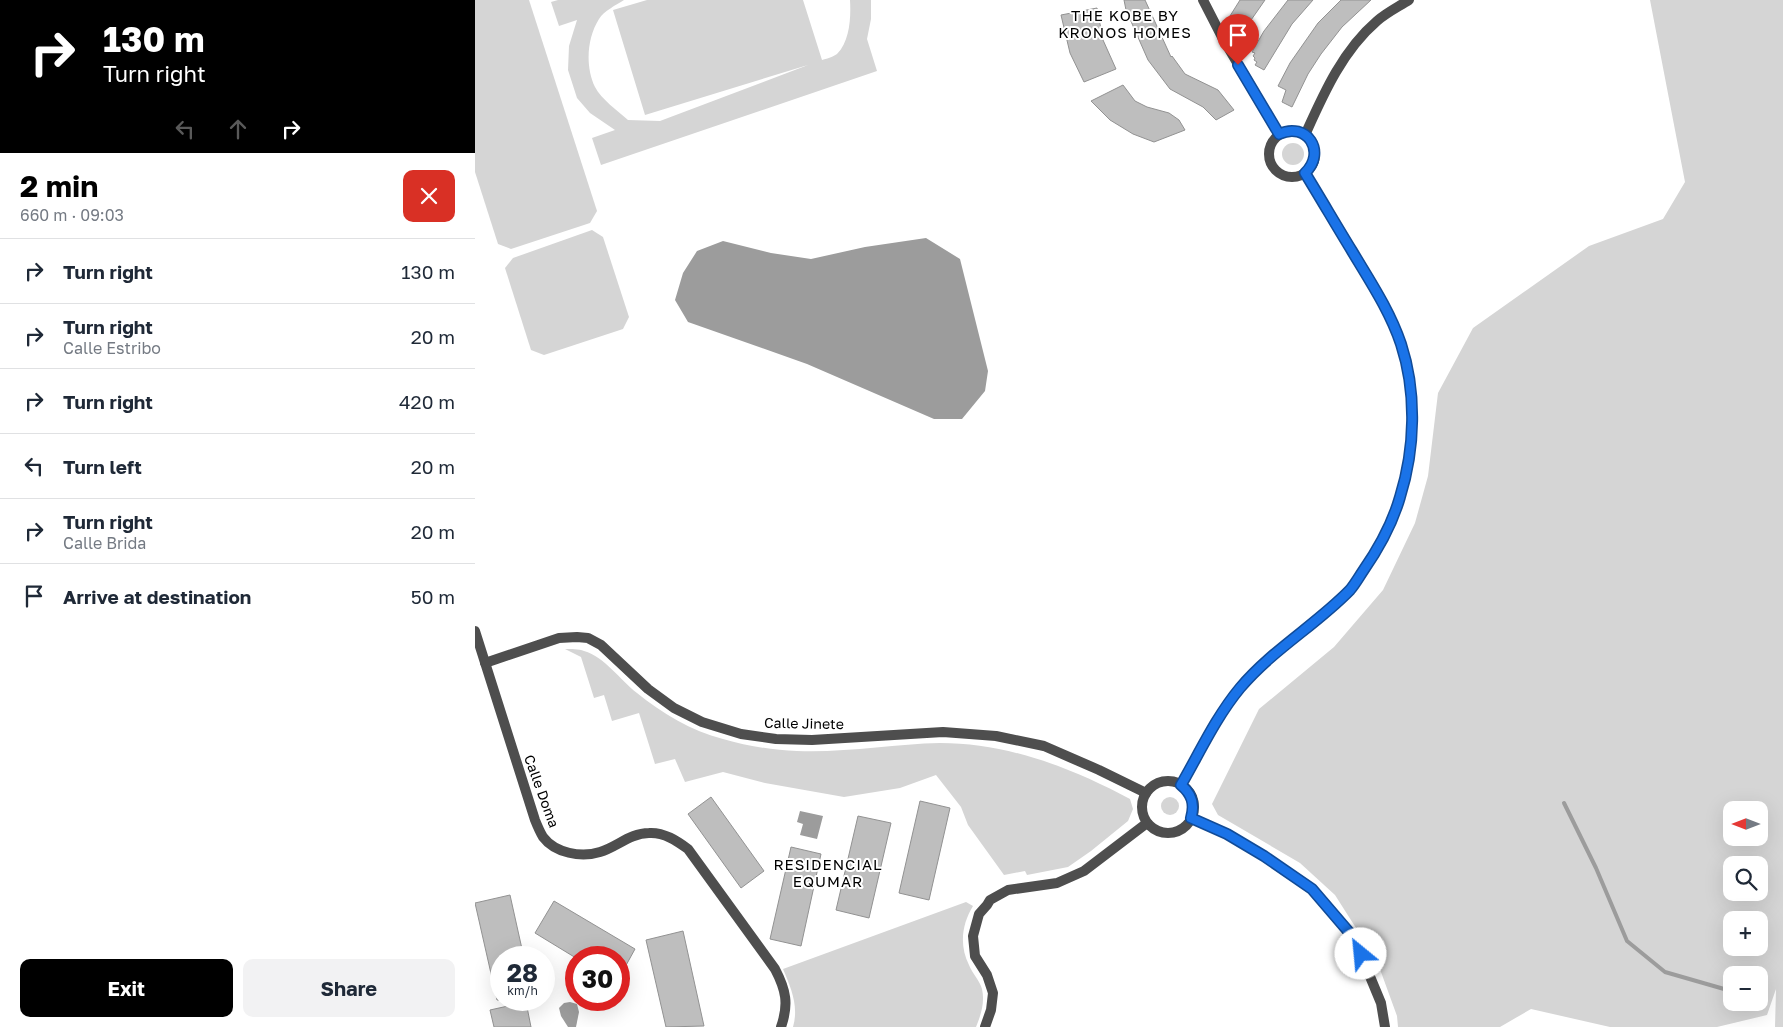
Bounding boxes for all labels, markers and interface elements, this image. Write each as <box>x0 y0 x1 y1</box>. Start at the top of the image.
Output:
district label: THE KOBE BY KRONOS HOMES <box>1058 6 1192 41</box>
pin <box>1217 14 1259 65</box>
text: 130 m <box>103 18 205 60</box>
icon: right <box>20 20 85 85</box>
icon: arrive <box>1224 21 1252 49</box>
text: Turn right <box>103 60 206 87</box>
icon: left <box>171 115 199 143</box>
icon: ahead <box>224 115 252 143</box>
icon: right <box>277 115 305 143</box>
text: 2 min <box>20 168 98 204</box>
button: close <box>403 170 455 222</box>
text: 660 m · 09:03 <box>20 205 124 225</box>
icon: right <box>20 257 48 285</box>
text: Turn right <box>63 260 153 283</box>
text: 130 m <box>401 260 455 283</box>
text: Turn right <box>63 315 153 338</box>
icon: right <box>20 322 48 350</box>
text: 20 m <box>411 325 455 348</box>
text: Calle Estribo <box>63 338 161 358</box>
icon: right <box>20 387 48 415</box>
text: Turn right <box>63 390 153 413</box>
text: 420 m <box>399 390 455 413</box>
icon: left <box>20 452 48 480</box>
text: Turn left <box>63 455 142 478</box>
text: 20 m <box>411 455 455 478</box>
text: Turn right <box>63 510 153 533</box>
icon: right <box>20 517 48 545</box>
text: 20 m <box>411 520 455 543</box>
text: Calle Brida <box>63 533 146 553</box>
icon: arrive <box>20 582 48 610</box>
text: Arrive at destination <box>63 585 251 608</box>
text: 50 m <box>411 585 455 608</box>
street label: Calle Jinete <box>764 714 844 732</box>
street label: Calle Doma <box>521 752 563 830</box>
north arrow <box>1723 801 1767 846</box>
map controls <box>1723 801 1768 1011</box>
district label: RESIDENCIAL EQUMAR <box>773 855 883 890</box>
button: search <box>1723 856 1768 901</box>
button: + <box>1723 911 1768 956</box>
position arrow <box>1334 927 1386 979</box>
speed limit sign: 30 <box>565 946 630 1011</box>
text: 28 <box>507 957 538 988</box>
button: Exit <box>20 959 233 1017</box>
button: Share <box>243 959 455 1017</box>
button: − <box>1723 966 1768 1011</box>
text: km/h <box>507 983 538 998</box>

